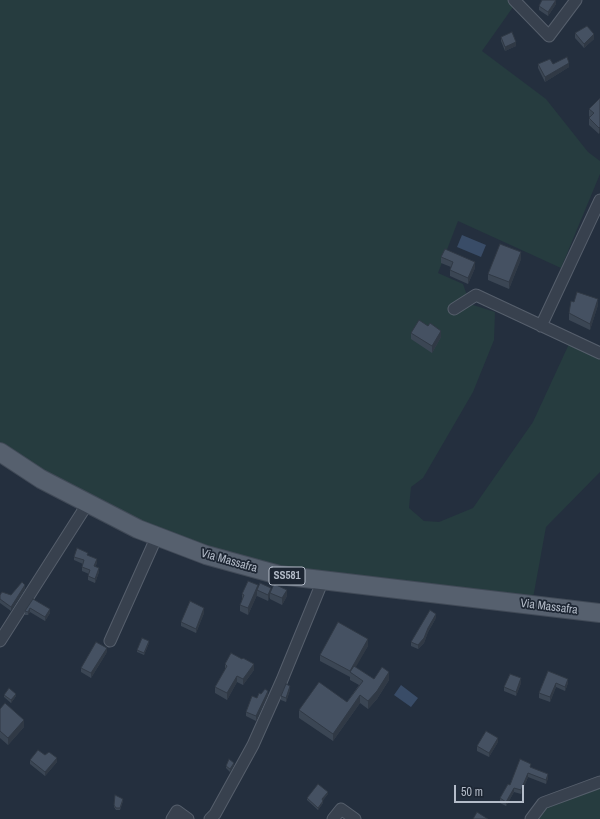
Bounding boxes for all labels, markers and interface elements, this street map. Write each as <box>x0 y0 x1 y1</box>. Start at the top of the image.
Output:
street label: Via Massafra <box>199 546 259 576</box>
road number: SS581 <box>269 567 305 585</box>
street label: Via Massafra <box>519 596 579 618</box>
scale bar <box>456 777 526 803</box>
text: 50 m <box>461 784 483 800</box>

